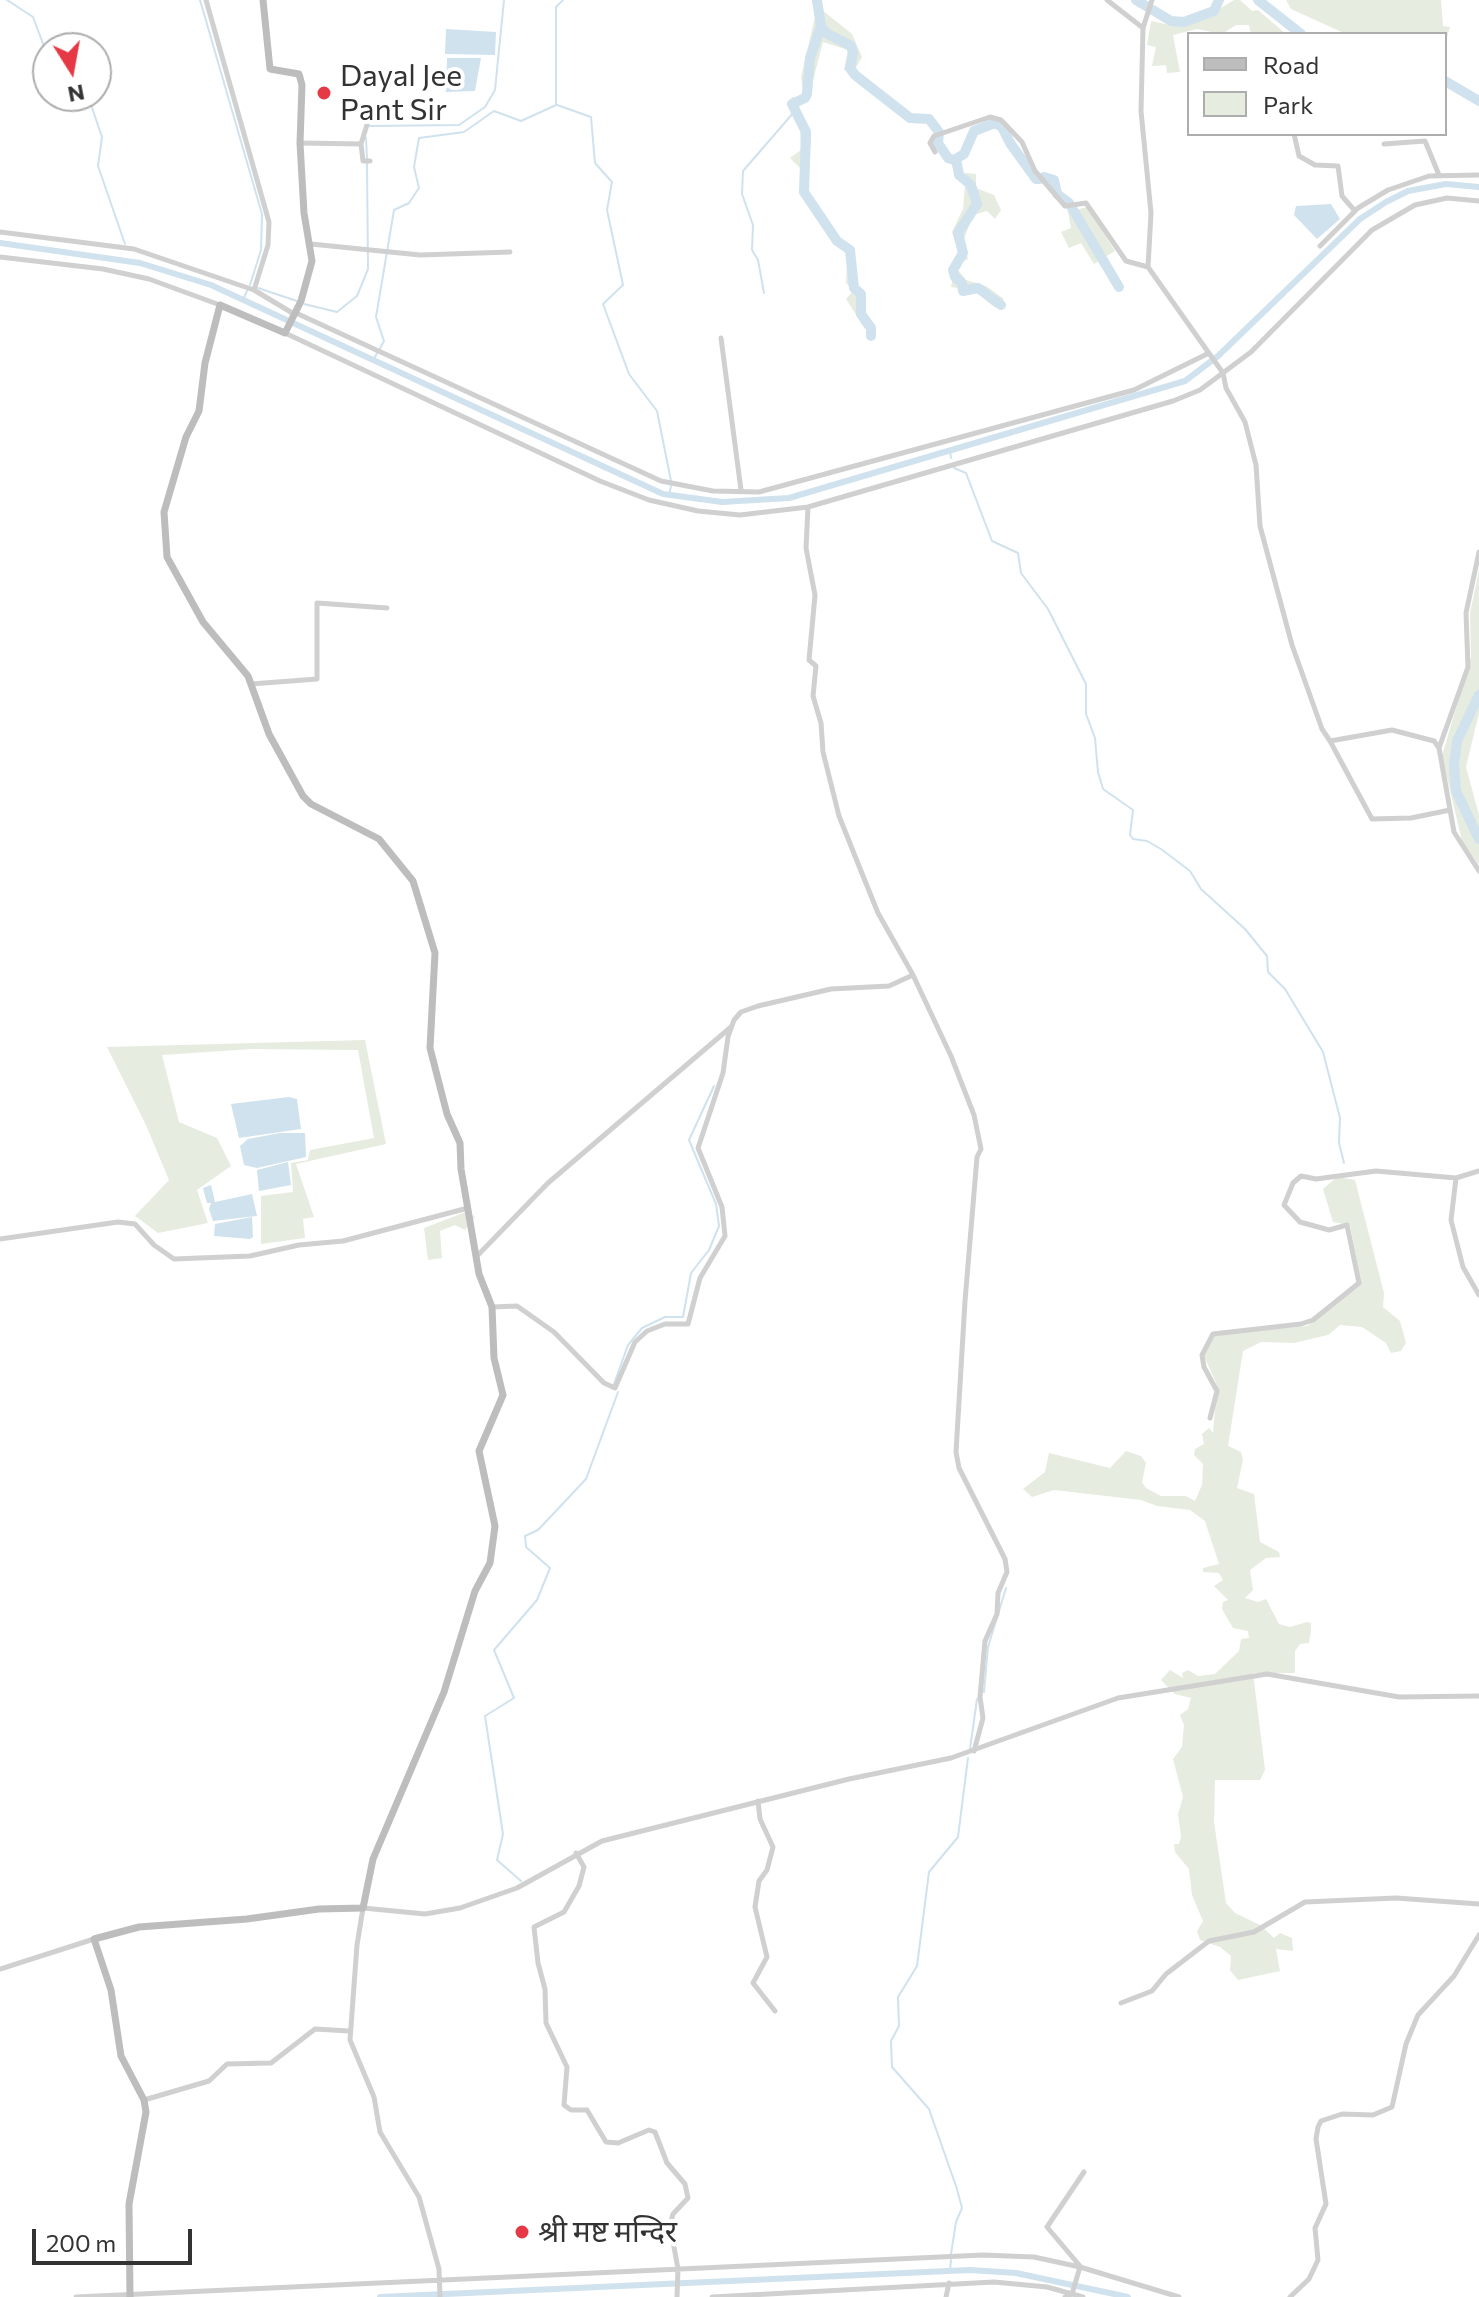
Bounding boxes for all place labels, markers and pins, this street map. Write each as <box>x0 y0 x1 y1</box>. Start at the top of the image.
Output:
place label: Dayal Jee Pant Sir <box>340 58 462 128</box>
marker: Dayal Jee Pant Sir <box>315 84 333 102</box>
place label: श्री मष्ट मन्दिर <box>538 2214 677 2250</box>
marker: श्री मष्ट मन्दिर <box>513 2223 531 2241</box>

